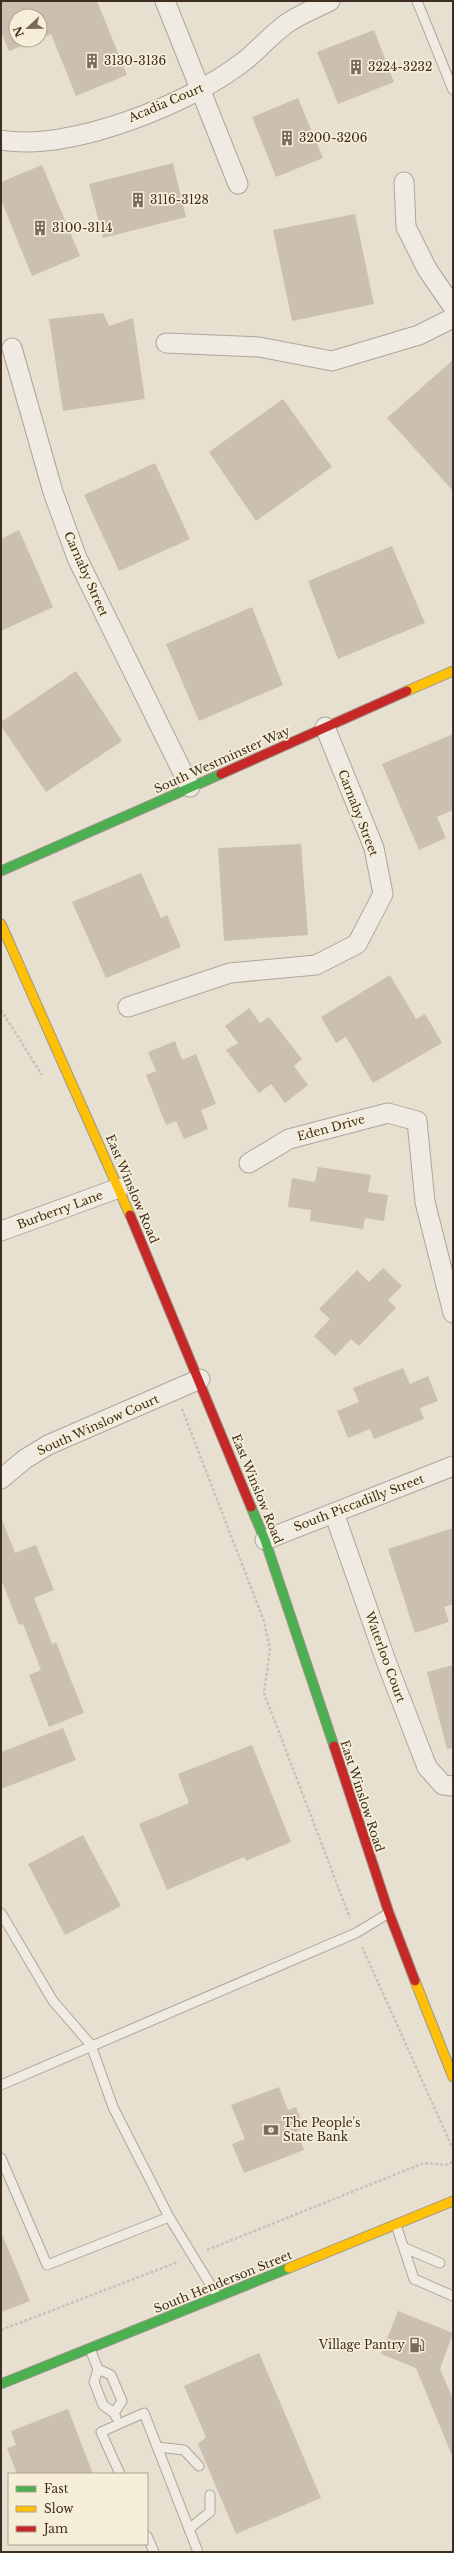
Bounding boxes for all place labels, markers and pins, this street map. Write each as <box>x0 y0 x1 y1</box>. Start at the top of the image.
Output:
building icon: 3130-3136 <box>83 52 101 70</box>
place label: 3130-3136 <box>104 53 166 68</box>
building icon: 3224-3232 <box>347 58 365 76</box>
place label: 3224-3232 <box>368 59 432 74</box>
building icon: 3200-3206 <box>278 129 296 147</box>
place label: 3200-3206 <box>299 130 368 145</box>
building icon: 3116-3128 <box>129 191 147 209</box>
place label: 3116-3128 <box>150 192 209 207</box>
building icon: 3100-3114 <box>31 219 49 237</box>
place label: 3100-3114 <box>52 220 113 235</box>
place label: The People's State Bank <box>283 2115 360 2144</box>
bank icon: The People's State Bank <box>262 2121 280 2139</box>
fuel station icon: Village Pantry <box>408 2336 426 2354</box>
place label: Village Pantry <box>318 2337 405 2352</box>

